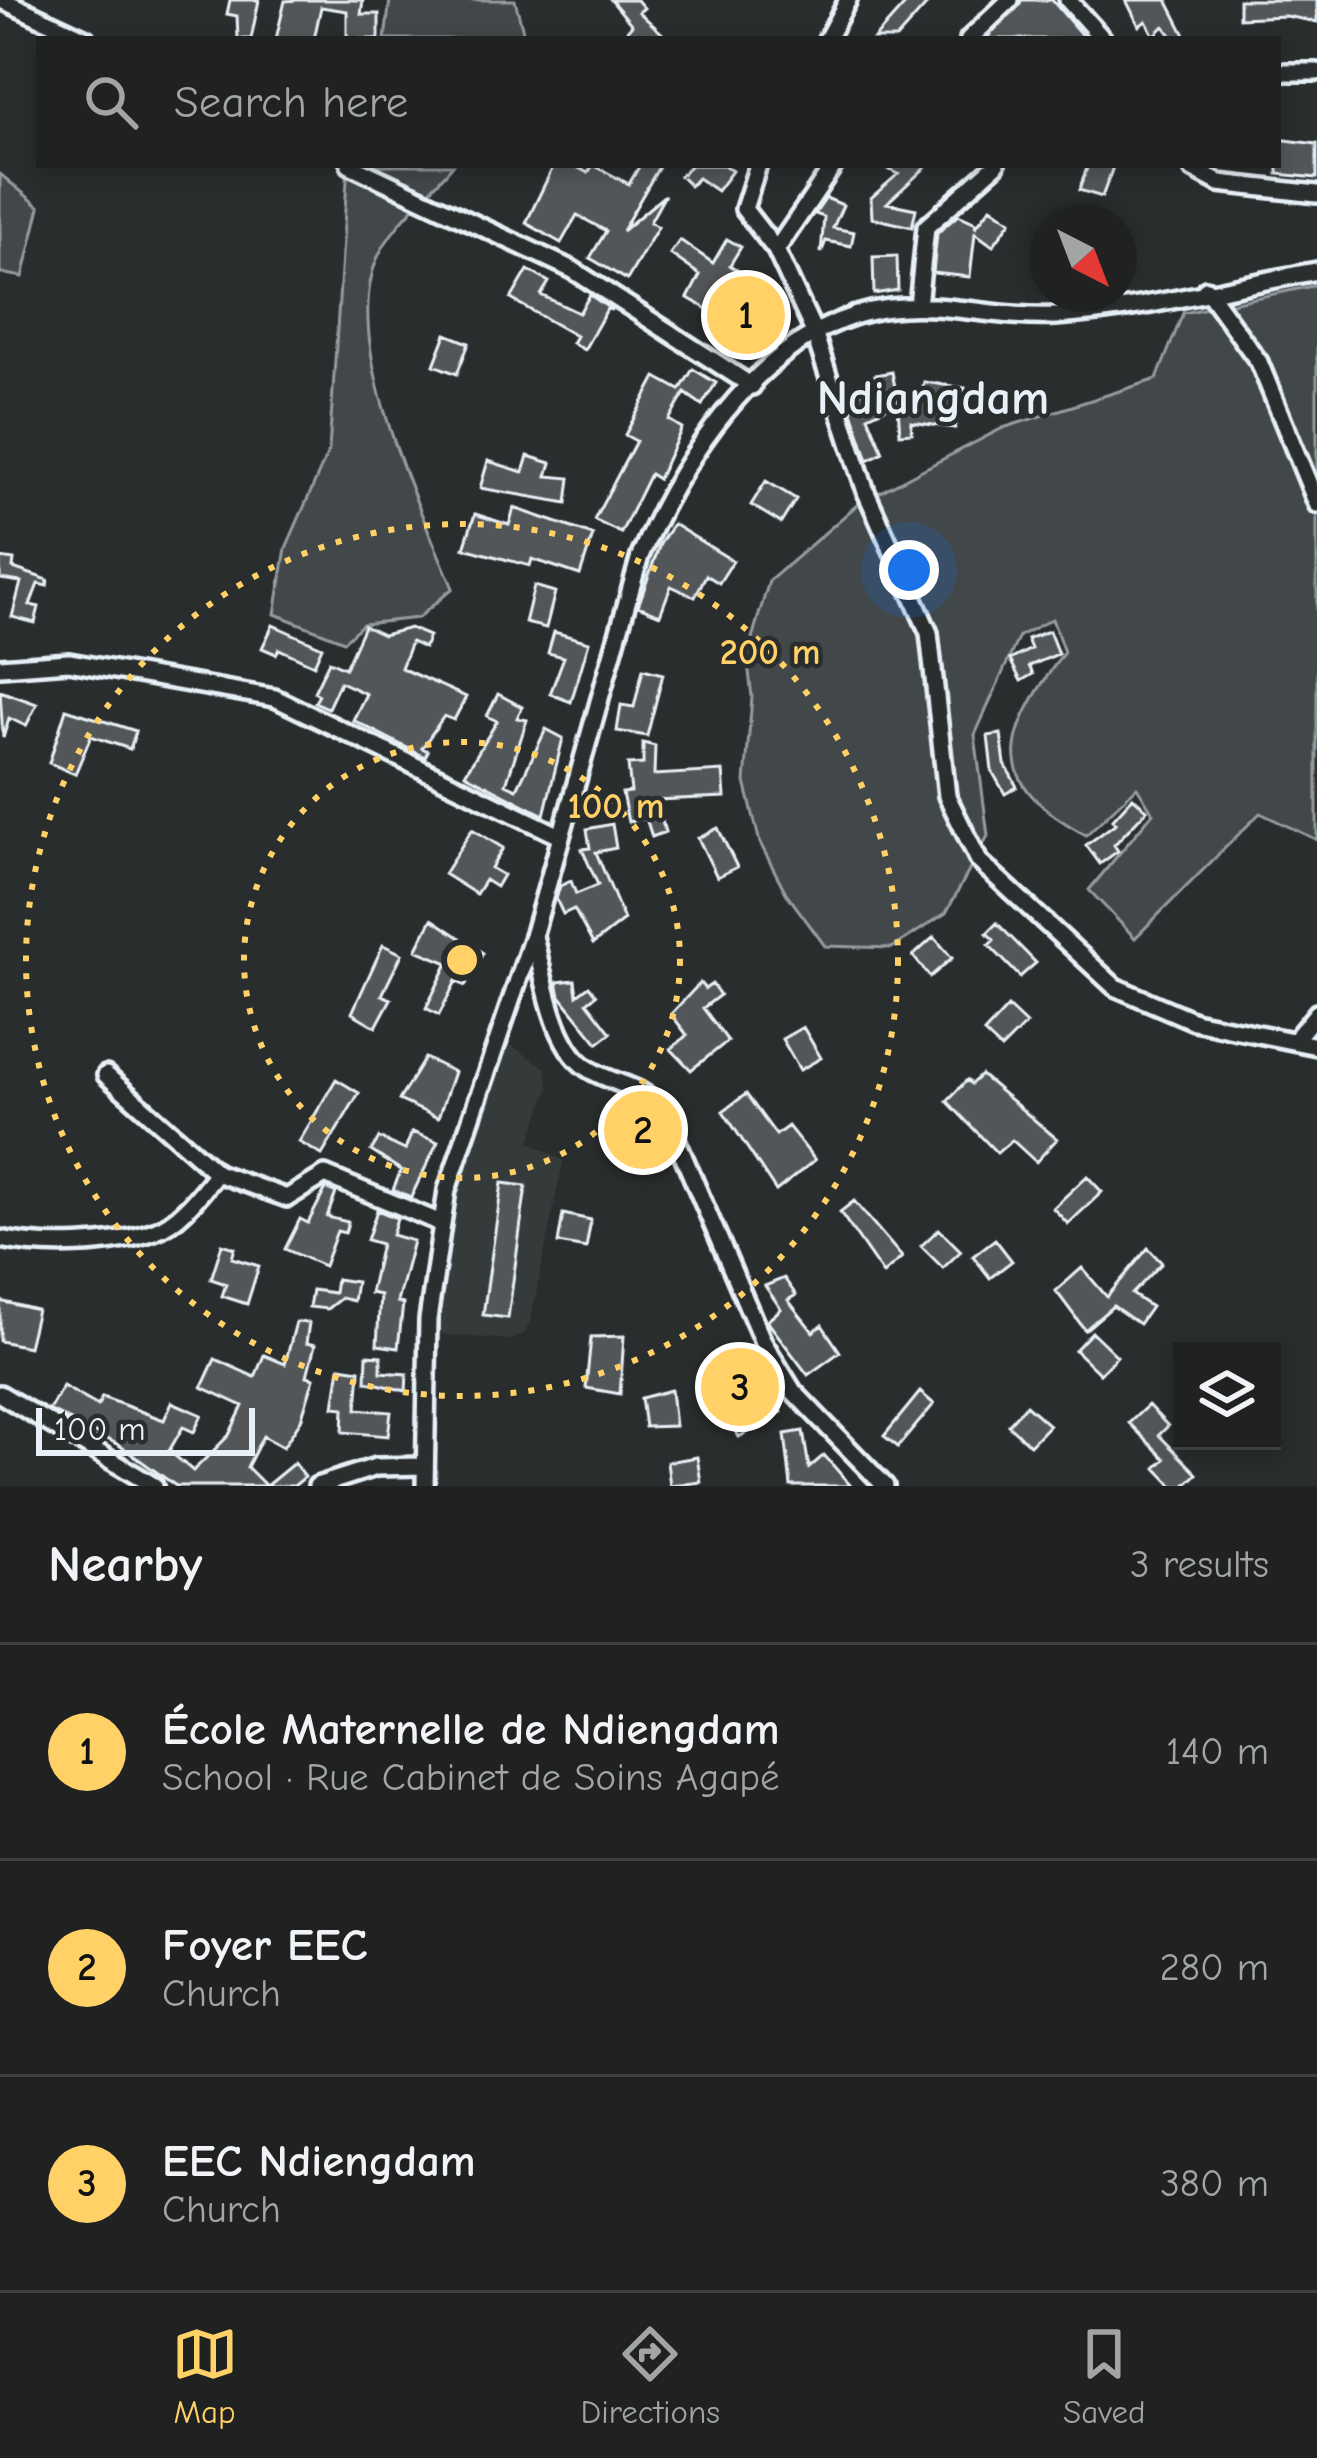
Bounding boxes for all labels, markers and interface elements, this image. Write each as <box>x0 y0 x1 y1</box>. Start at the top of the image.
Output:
search box <box>36 36 1281 168</box>
icon: search <box>78 69 144 135</box>
text: Search here <box>174 76 408 128</box>
north arrow <box>1029 204 1137 312</box>
pin: 1 <box>707 270 785 360</box>
district label: Ndiangdam <box>817 371 1049 426</box>
your location <box>879 540 939 600</box>
text: 200 m <box>720 632 820 673</box>
text: 100 m <box>568 786 664 827</box>
centre of rings <box>441 939 483 981</box>
pin: 2 <box>604 1085 682 1175</box>
pin: 3 <box>701 1342 779 1432</box>
map controls <box>1173 1342 1281 1450</box>
button: layers <box>1173 1342 1281 1450</box>
scale bar <box>36 1402 255 1455</box>
text: 100 m <box>54 1410 146 1448</box>
text: Nearby <box>48 1535 202 1594</box>
text: 3 results <box>1130 1542 1269 1587</box>
text: École Maternelle de Ndiengdam <box>162 1703 780 1755</box>
text: 1 <box>79 1729 95 1774</box>
text: 140 m <box>1166 1729 1269 1774</box>
text: School · Rue Cabinet de Soins Agapé <box>162 1755 780 1800</box>
text: Foyer EEC <box>162 1919 368 1971</box>
text: 2 <box>77 1945 97 1990</box>
text: 280 m <box>1159 1945 1269 1990</box>
text: Church <box>162 1971 281 2016</box>
text: EEC Ndiengdam <box>162 2135 476 2187</box>
text: 3 <box>77 2161 97 2206</box>
text: 380 m <box>1160 2161 1269 2206</box>
text: Church <box>162 2187 281 2232</box>
tab: Map <box>172 2321 238 2431</box>
tab: Directions <box>581 2321 720 2431</box>
tab: Saved <box>1063 2321 1145 2431</box>

